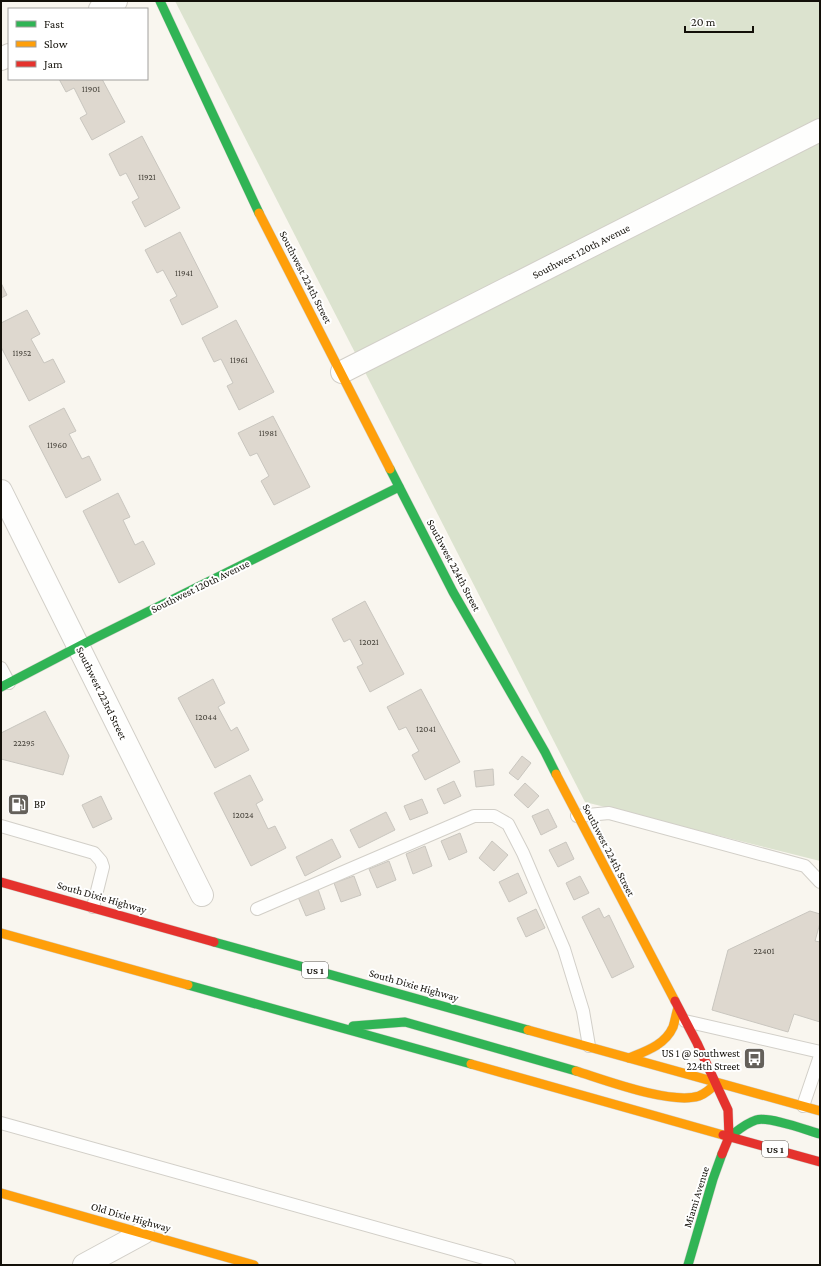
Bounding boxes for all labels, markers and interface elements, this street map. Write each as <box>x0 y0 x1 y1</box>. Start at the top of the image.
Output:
legend <box>8 8 148 80</box>
scale bar <box>685 8 753 34</box>
text: 20 m <box>691 15 716 29</box>
text: Fast <box>44 17 65 31</box>
text: Slow <box>44 37 68 51</box>
text: Jam <box>43 57 63 71</box>
house number: 11901 <box>82 84 100 94</box>
house number: 11921 <box>138 172 156 182</box>
street label: Southwest 120th Avenue <box>530 221 632 281</box>
street label: Southwest 224th Street <box>277 229 335 326</box>
house number: 11941 <box>175 268 193 278</box>
house number: 11952 <box>13 348 31 358</box>
house number: 11961 <box>230 355 248 365</box>
house number: 11981 <box>259 428 277 438</box>
house number: 11960 <box>47 440 67 450</box>
street label: Southwest 224th Street <box>425 517 483 613</box>
street label: Southwest 120th Avenue <box>149 557 251 615</box>
house number: 12021 <box>359 637 379 647</box>
street label: Southwest 223rd Street <box>74 645 130 742</box>
house number: 12044 <box>195 712 217 722</box>
house number: 12041 <box>416 724 436 734</box>
house number: 22295 <box>13 738 35 748</box>
fuel station icon: BP <box>5 791 31 817</box>
place label: BP <box>34 798 46 810</box>
street label: Southwest 224th Street <box>580 802 638 899</box>
house number: 12024 <box>232 810 254 820</box>
street label: South Dixie Highway <box>56 878 149 917</box>
house number: 22401 <box>753 946 775 956</box>
road number: US 1 <box>302 962 328 978</box>
street label: South Dixie Highway <box>368 966 461 1005</box>
bus stop icon: US 1 @ Southwest 224th Street <box>742 1046 768 1072</box>
place label: US 1 @ Southwest 224th Street <box>661 1047 740 1072</box>
road number: US 1 <box>762 1141 788 1157</box>
street label: Miami Avenue <box>681 1165 711 1229</box>
street label: Old Dixie Highway <box>89 1200 173 1235</box>

